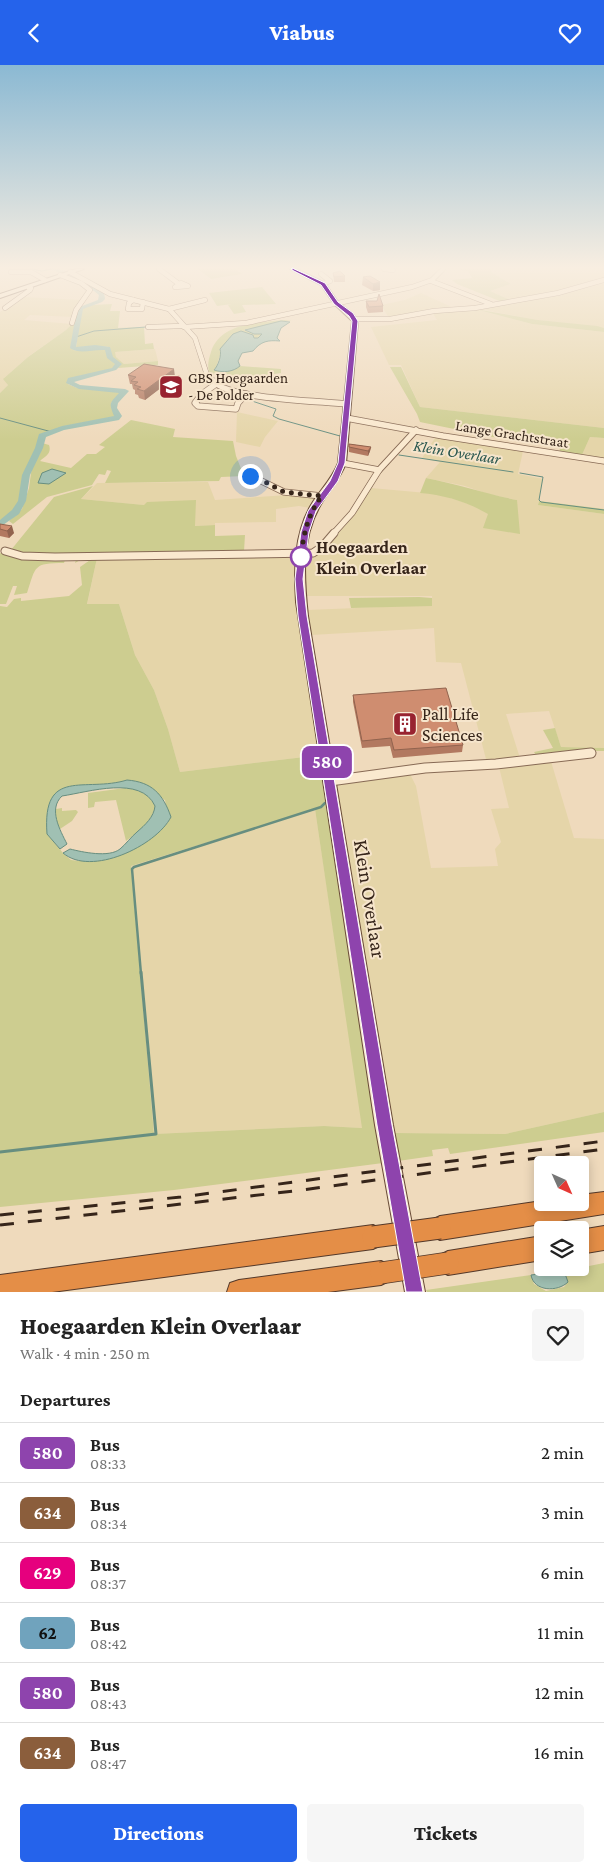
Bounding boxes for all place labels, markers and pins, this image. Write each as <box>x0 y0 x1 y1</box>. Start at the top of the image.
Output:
place label: GBS Hoegaarden - De Polder <box>188 370 288 403</box>
school or university icon: GBS Hoegaarden - De Polder <box>158 374 184 400</box>
place label: Hoegaarden Klein Overlaar <box>316 537 426 578</box>
marker: Hoegaarden Klein Overlaar <box>290 546 312 568</box>
place label: Pall Life Sciences <box>422 704 483 745</box>
building icon: Pall Life Sciences <box>392 711 418 737</box>

